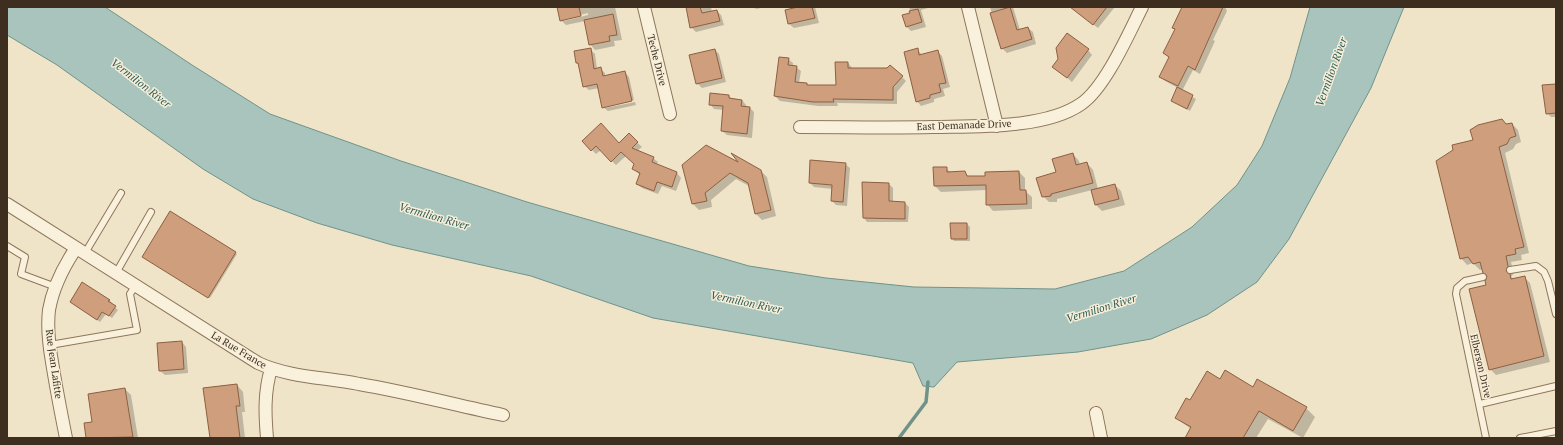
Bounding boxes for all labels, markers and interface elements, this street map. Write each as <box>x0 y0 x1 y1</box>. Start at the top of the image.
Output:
street label: Teche Drive <box>644 33 670 87</box>
water label: Vermilion River <box>1312 35 1350 108</box>
water label: Vermilion River <box>108 55 174 111</box>
street label: East Demanade Drive <box>916 117 1012 133</box>
water label: Vermilion River <box>397 199 471 233</box>
water label: Vermilion River <box>709 288 784 317</box>
water label: Vermilion River <box>1064 291 1138 325</box>
street label: Rue Jean Lafitte <box>43 328 65 400</box>
street label: La Rue France <box>209 328 269 372</box>
street label: Elberson Drive <box>1467 333 1495 399</box>

